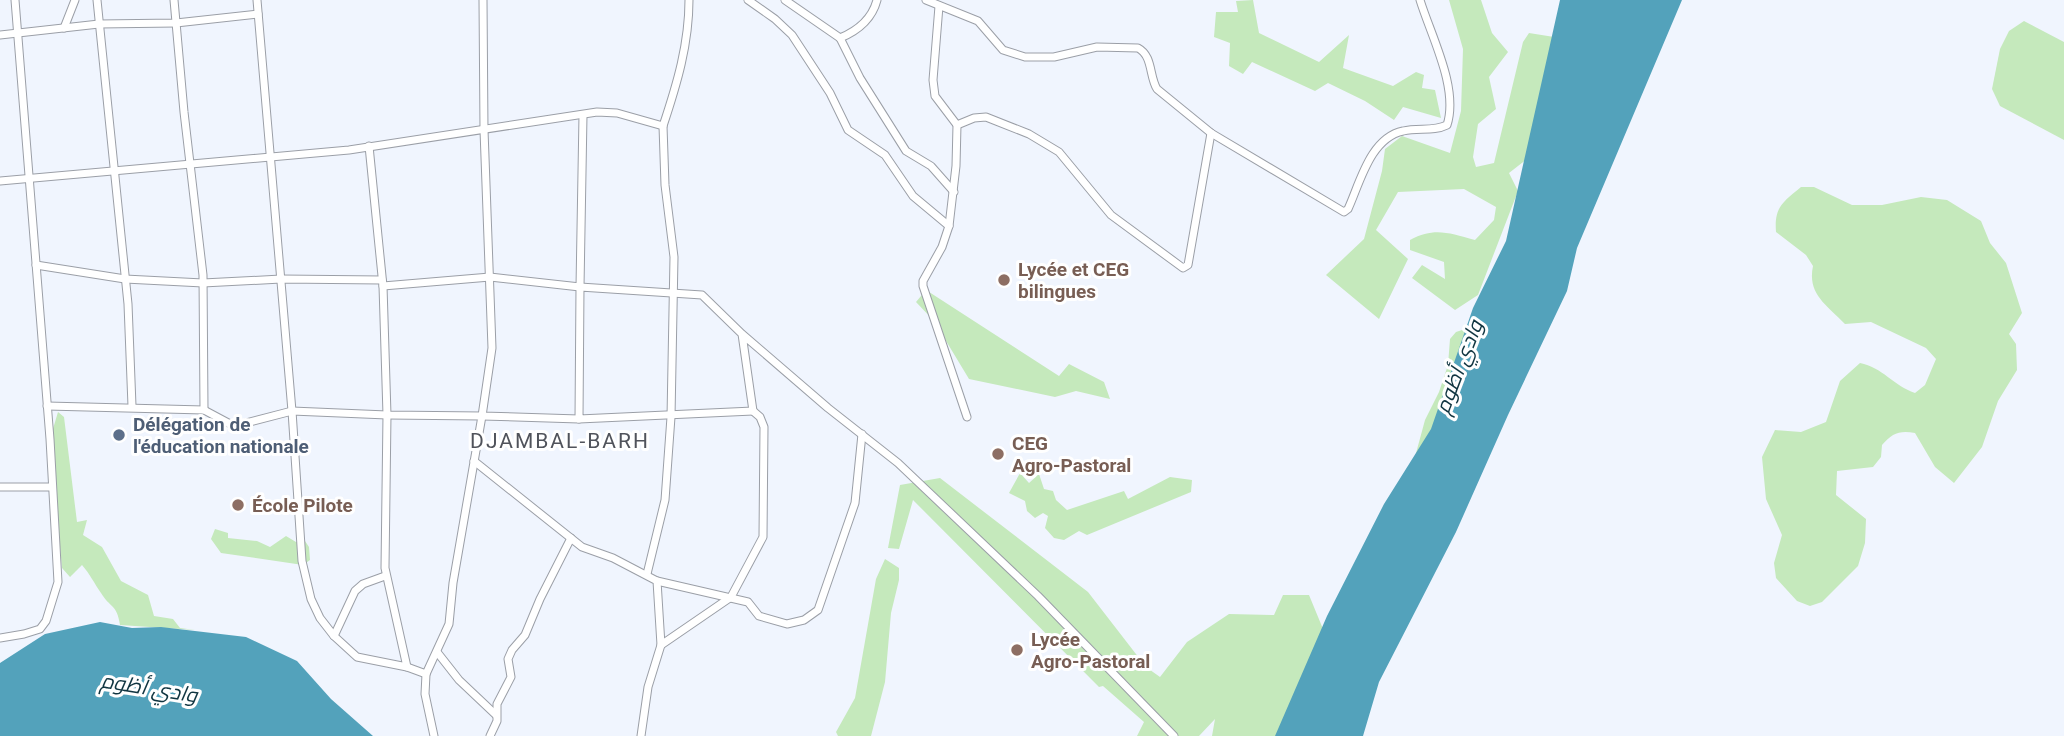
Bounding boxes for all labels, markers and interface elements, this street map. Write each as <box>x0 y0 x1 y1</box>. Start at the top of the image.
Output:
place label: Lycée et CEG bilingues <box>1018 258 1129 303</box>
marker: Lycée et CEG bilingues <box>996 272 1012 288</box>
water label: وادي أظوم <box>1428 315 1493 420</box>
place label: Délégation de l'éducation nationale <box>133 413 309 458</box>
marker: Délégation de l'éducation nationale <box>111 427 127 443</box>
district label: DJAMBAL-BARH <box>470 429 650 453</box>
place label: CEG Agro-Pastoral <box>1012 432 1131 477</box>
marker: CEG Agro-Pastoral <box>990 446 1006 462</box>
place label: École Pilote <box>252 494 353 517</box>
marker: École Pilote <box>230 497 246 513</box>
place label: Lycée Agro-Pastoral <box>1031 628 1150 673</box>
marker: Lycée Agro-Pastoral <box>1009 642 1025 658</box>
water label: وادي أظوم <box>97 666 201 713</box>

